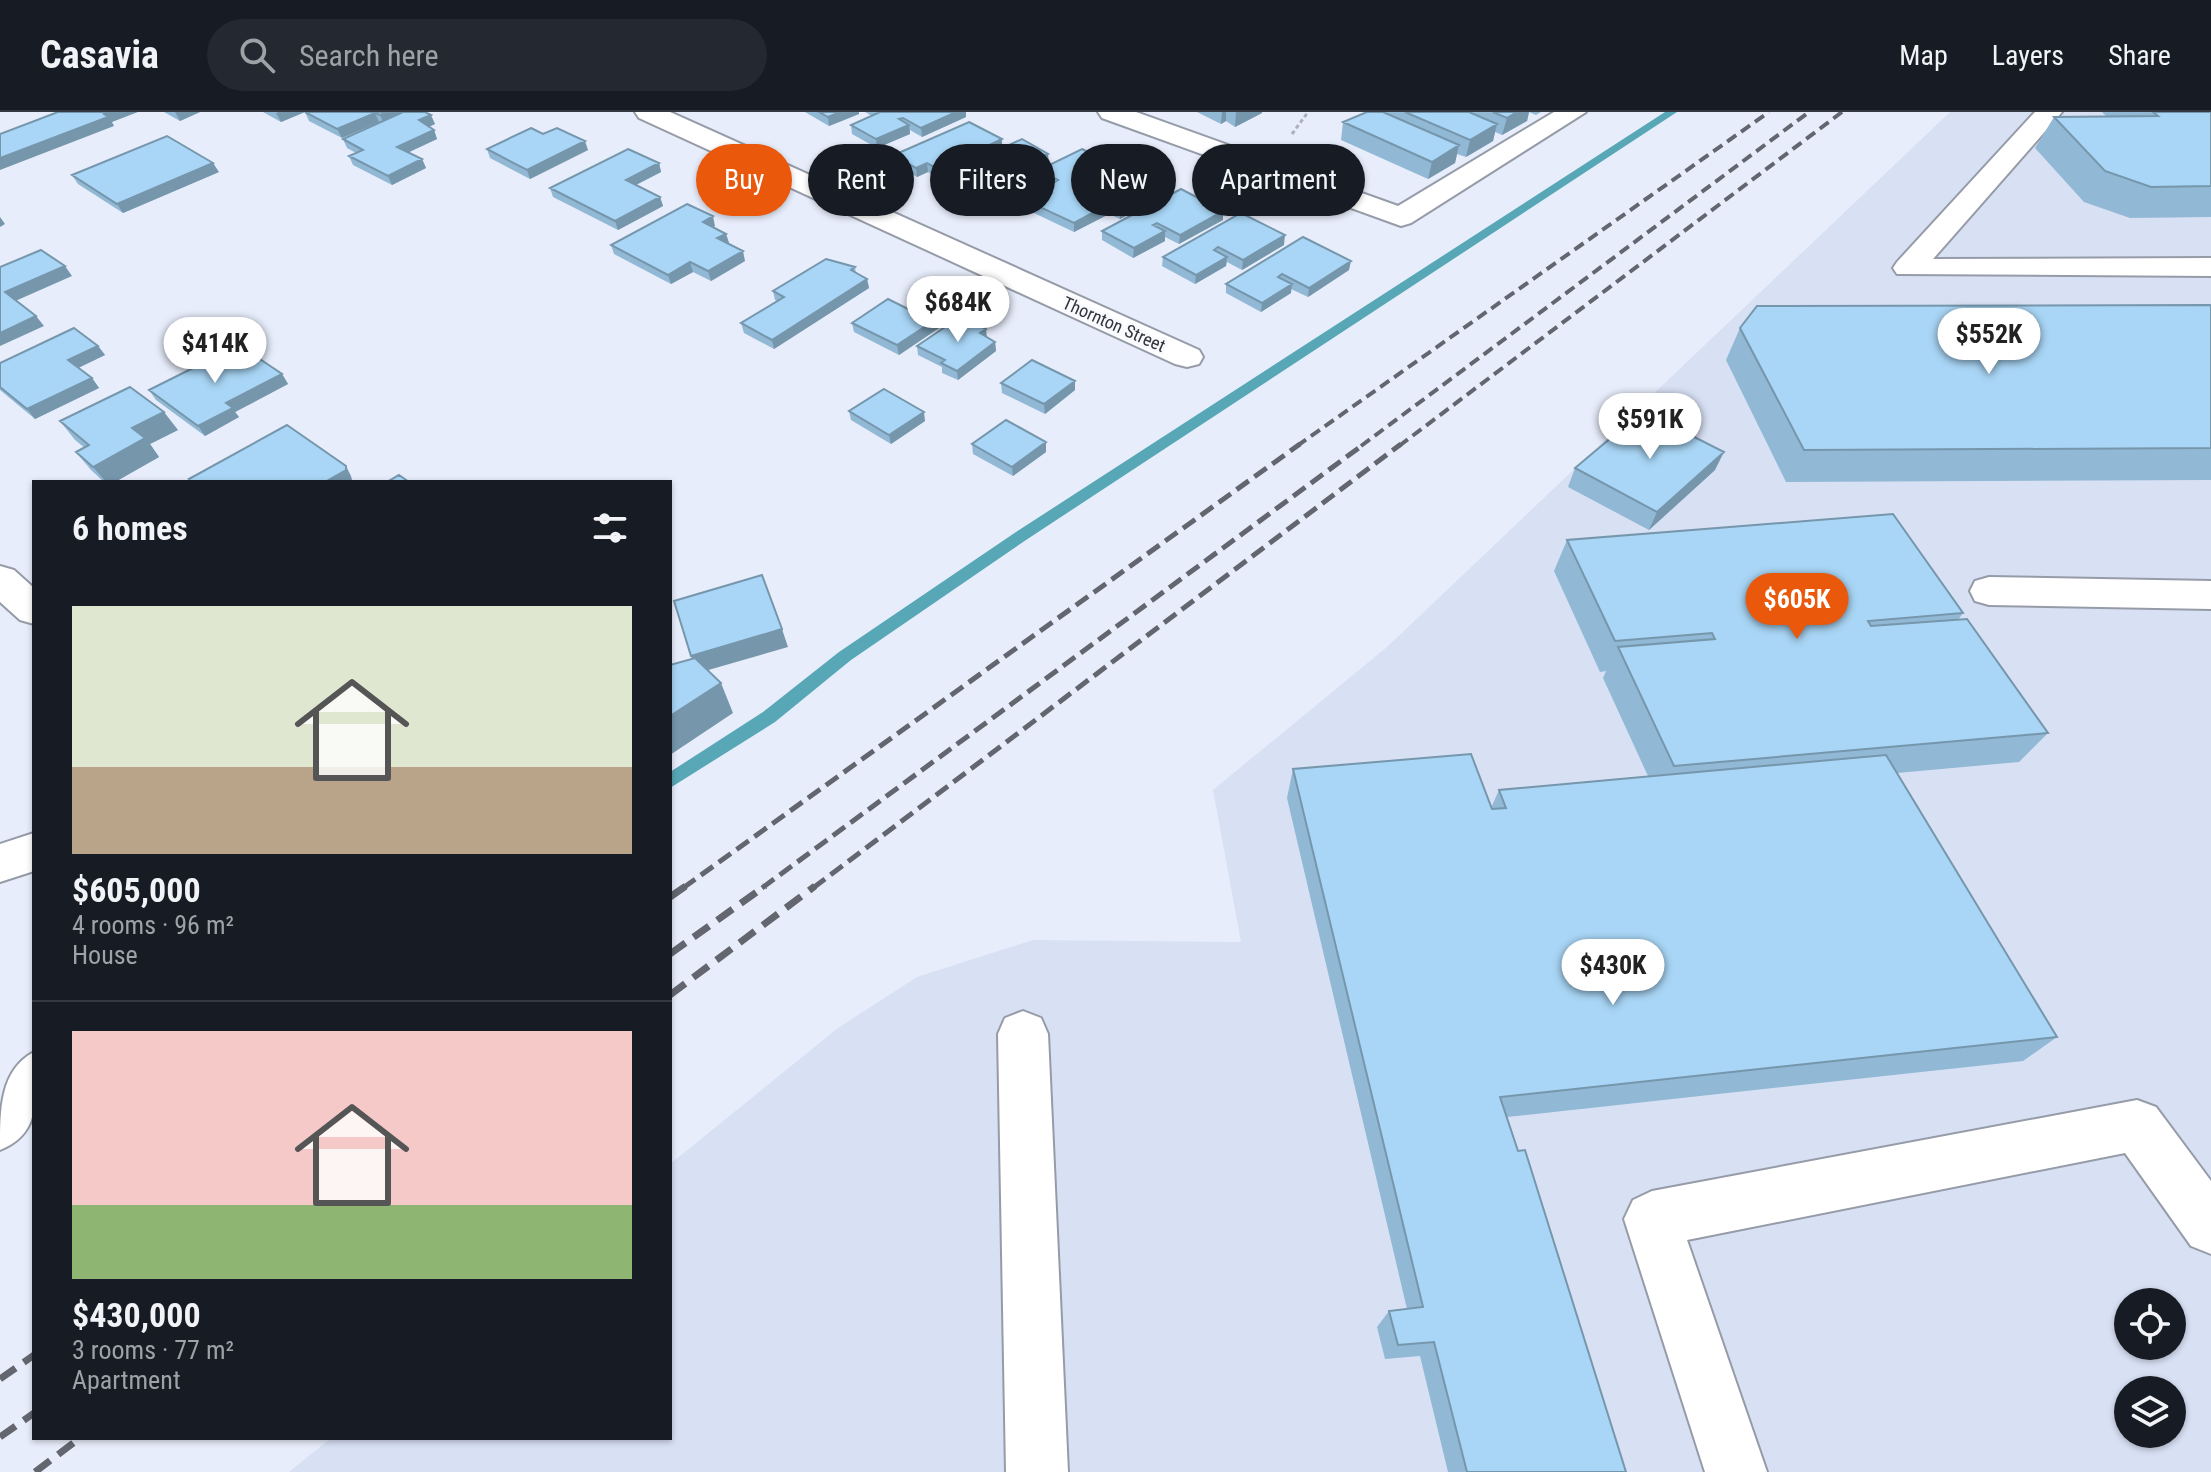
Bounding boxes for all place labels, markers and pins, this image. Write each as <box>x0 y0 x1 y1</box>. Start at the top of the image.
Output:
pin: $684K <box>902 276 1014 344</box>
pin: $552K <box>1933 308 2045 376</box>
pin: $414K <box>159 317 271 385</box>
pin: $591K <box>1594 393 1706 461</box>
pin: $605K <box>1741 573 1853 641</box>
pin: $430K <box>1557 939 1669 1007</box>

